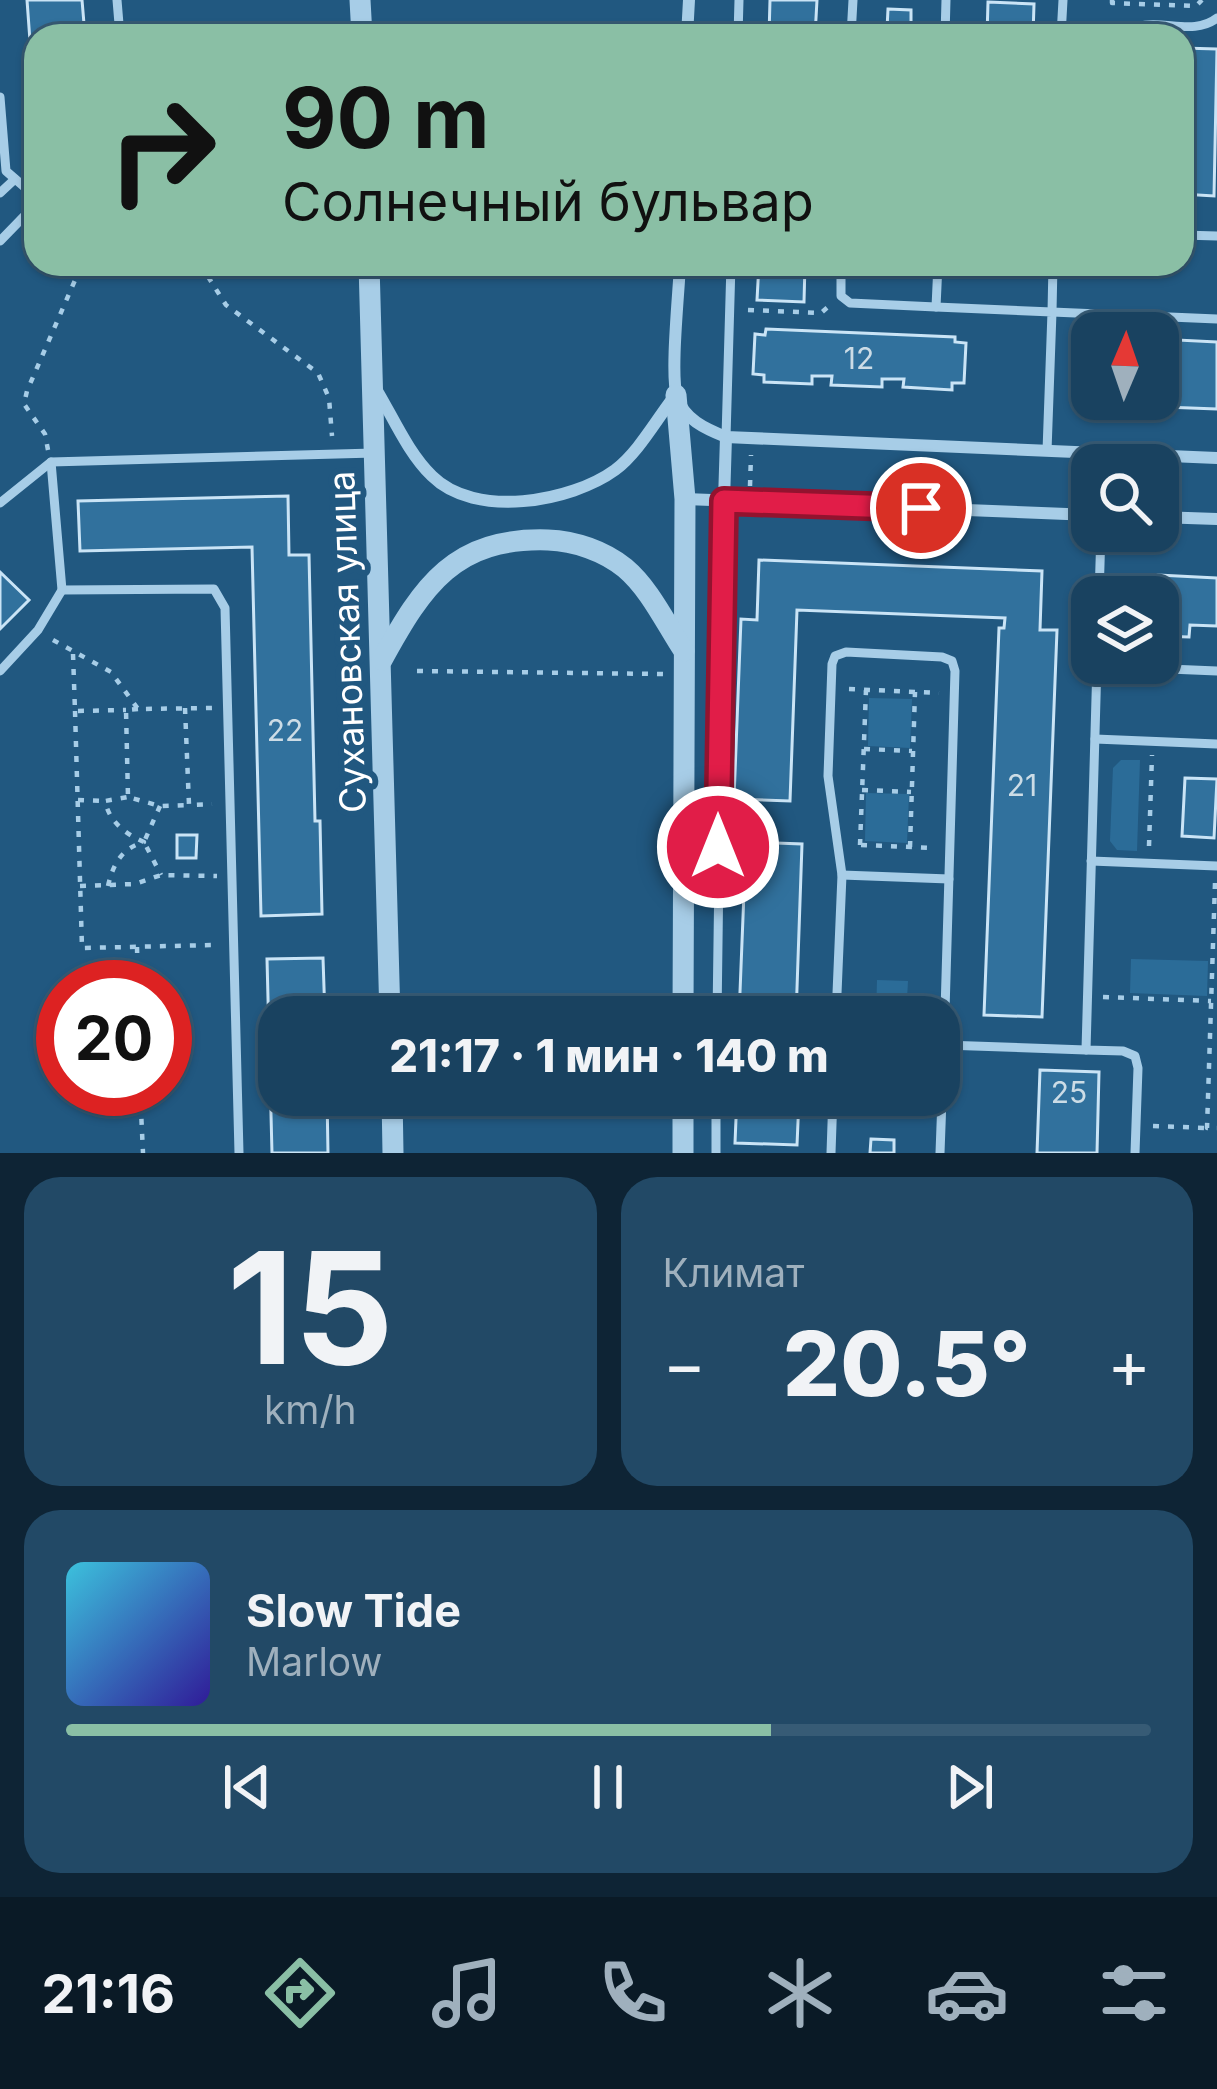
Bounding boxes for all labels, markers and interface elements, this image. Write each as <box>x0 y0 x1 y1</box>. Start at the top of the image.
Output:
text: 90 m <box>282 67 490 168</box>
icon: right <box>84 72 240 228</box>
text: Солнечный бульвар <box>282 169 814 234</box>
north arrow <box>1071 312 1179 420</box>
map controls <box>1071 312 1179 684</box>
house number: 12 <box>844 340 874 376</box>
button: search <box>1071 444 1179 552</box>
pin <box>870 457 972 559</box>
street label: Сухановская улица <box>319 470 375 814</box>
icon: arrive <box>888 475 954 541</box>
button: layers <box>1071 576 1179 684</box>
house number: 22 <box>267 712 303 748</box>
house number: 21 <box>1007 767 1037 803</box>
position arrow <box>655 784 781 910</box>
speed limit sign: 20 <box>36 960 192 1116</box>
text: 21:17 · 1 мин · 140 m <box>389 1028 829 1083</box>
house number: 25 <box>1051 1074 1087 1110</box>
text: 15 <box>227 1213 394 1402</box>
text: Климат <box>663 1249 804 1296</box>
text: 20.5° <box>783 1309 1031 1418</box>
text: − <box>663 1324 706 1404</box>
text: + <box>1107 1324 1151 1404</box>
text: km/h <box>264 1386 357 1433</box>
text: Slow Tide <box>246 1583 461 1638</box>
text: Marlow <box>246 1638 382 1685</box>
icon: previous <box>214 1754 280 1820</box>
icon: pause <box>575 1754 641 1820</box>
icon: next <box>937 1754 1003 1820</box>
icon: directions <box>258 1951 342 2035</box>
icon: music <box>425 1951 509 2035</box>
icon: phone <box>591 1951 675 2035</box>
icon: climate <box>758 1951 842 2035</box>
icon: car <box>925 1951 1009 2035</box>
icon: filters <box>1092 1951 1176 2035</box>
text: 21:16 <box>41 1961 175 2026</box>

